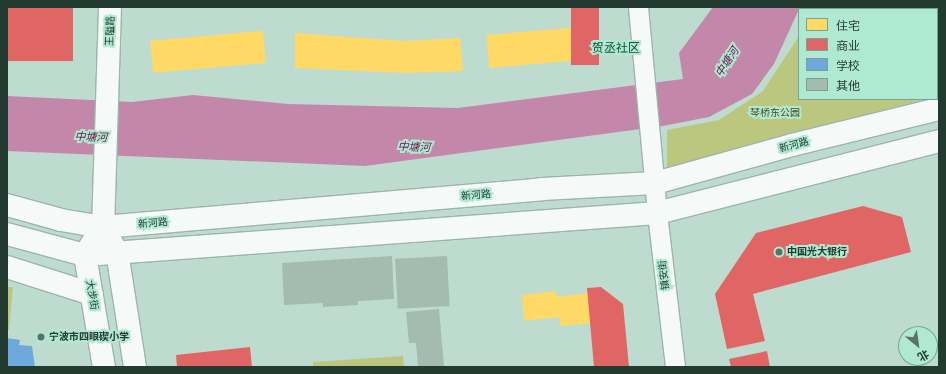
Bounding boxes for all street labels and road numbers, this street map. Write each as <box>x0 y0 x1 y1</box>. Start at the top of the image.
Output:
street label: 王隘路 <box>103 16 117 46</box>
street label: 新河路 <box>778 135 810 155</box>
street label: 新河路 <box>461 188 491 202</box>
street label: 新河路 <box>138 216 168 230</box>
street label: 镇安街 <box>656 259 672 291</box>
street label: 大步街 <box>83 279 101 311</box>

